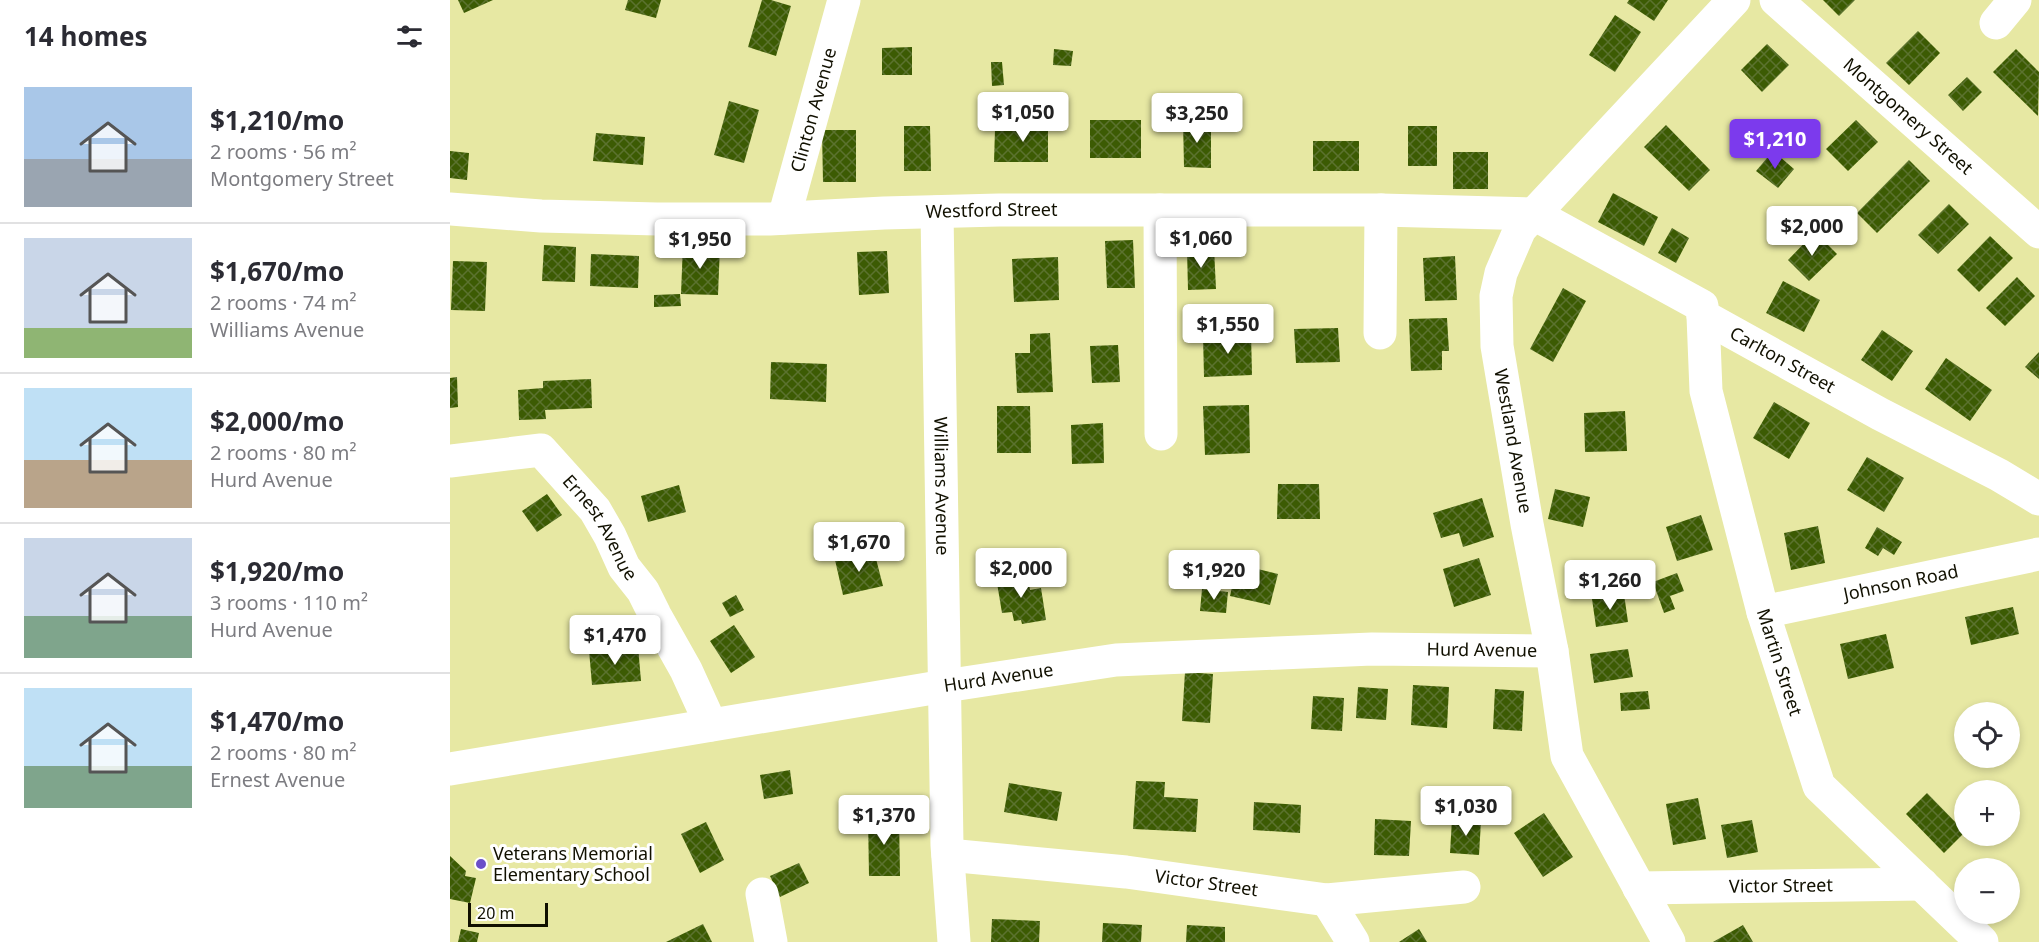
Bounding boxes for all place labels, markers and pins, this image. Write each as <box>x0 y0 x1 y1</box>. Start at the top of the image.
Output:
pin: $1,050 <box>974 92 1072 143</box>
pin: $3,250 <box>1148 93 1246 144</box>
pin: $1,210 <box>1726 119 1824 170</box>
pin: $2,000 <box>1763 206 1861 257</box>
pin: $1,060 <box>1152 218 1250 269</box>
pin: $1,950 <box>651 219 749 270</box>
pin: $1,550 <box>1179 304 1277 355</box>
pin: $1,670 <box>810 522 908 573</box>
pin: $2,000 <box>972 548 1070 599</box>
pin: $1,920 <box>1165 550 1263 601</box>
pin: $1,260 <box>1561 560 1659 611</box>
pin: $1,470 <box>566 615 664 666</box>
pin: $1,030 <box>1417 786 1515 837</box>
pin: $1,370 <box>835 795 933 846</box>
place label: Veterans Memorial Elementary School <box>493 841 653 886</box>
marker: Veterans Memorial Elementary School <box>474 857 488 871</box>

